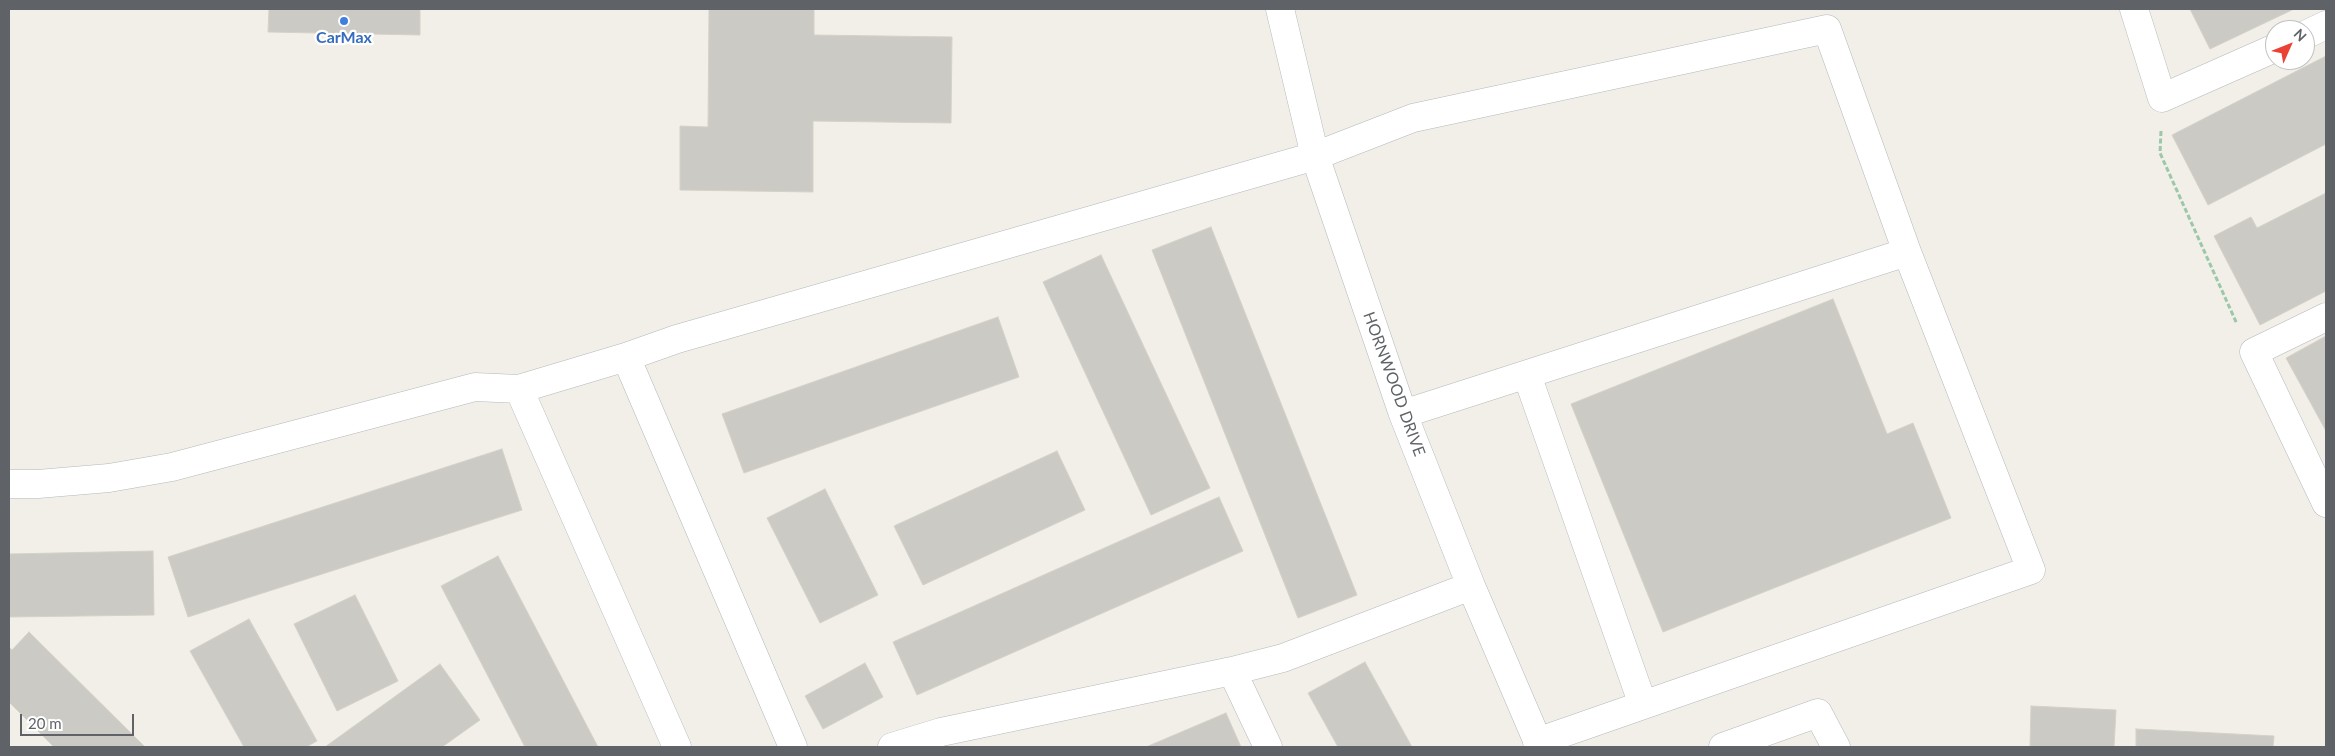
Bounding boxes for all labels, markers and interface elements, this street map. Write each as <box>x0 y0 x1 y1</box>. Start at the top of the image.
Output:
marker: CarMax <box>338 15 350 27</box>
north arrow <box>2265 20 2315 70</box>
text: N <box>2291 25 2310 45</box>
place label: CarMax <box>316 28 372 48</box>
street label: HORNWOOD DRIVE <box>1359 309 1429 459</box>
scale bar <box>22 704 136 736</box>
text: 20 m <box>28 714 62 732</box>

